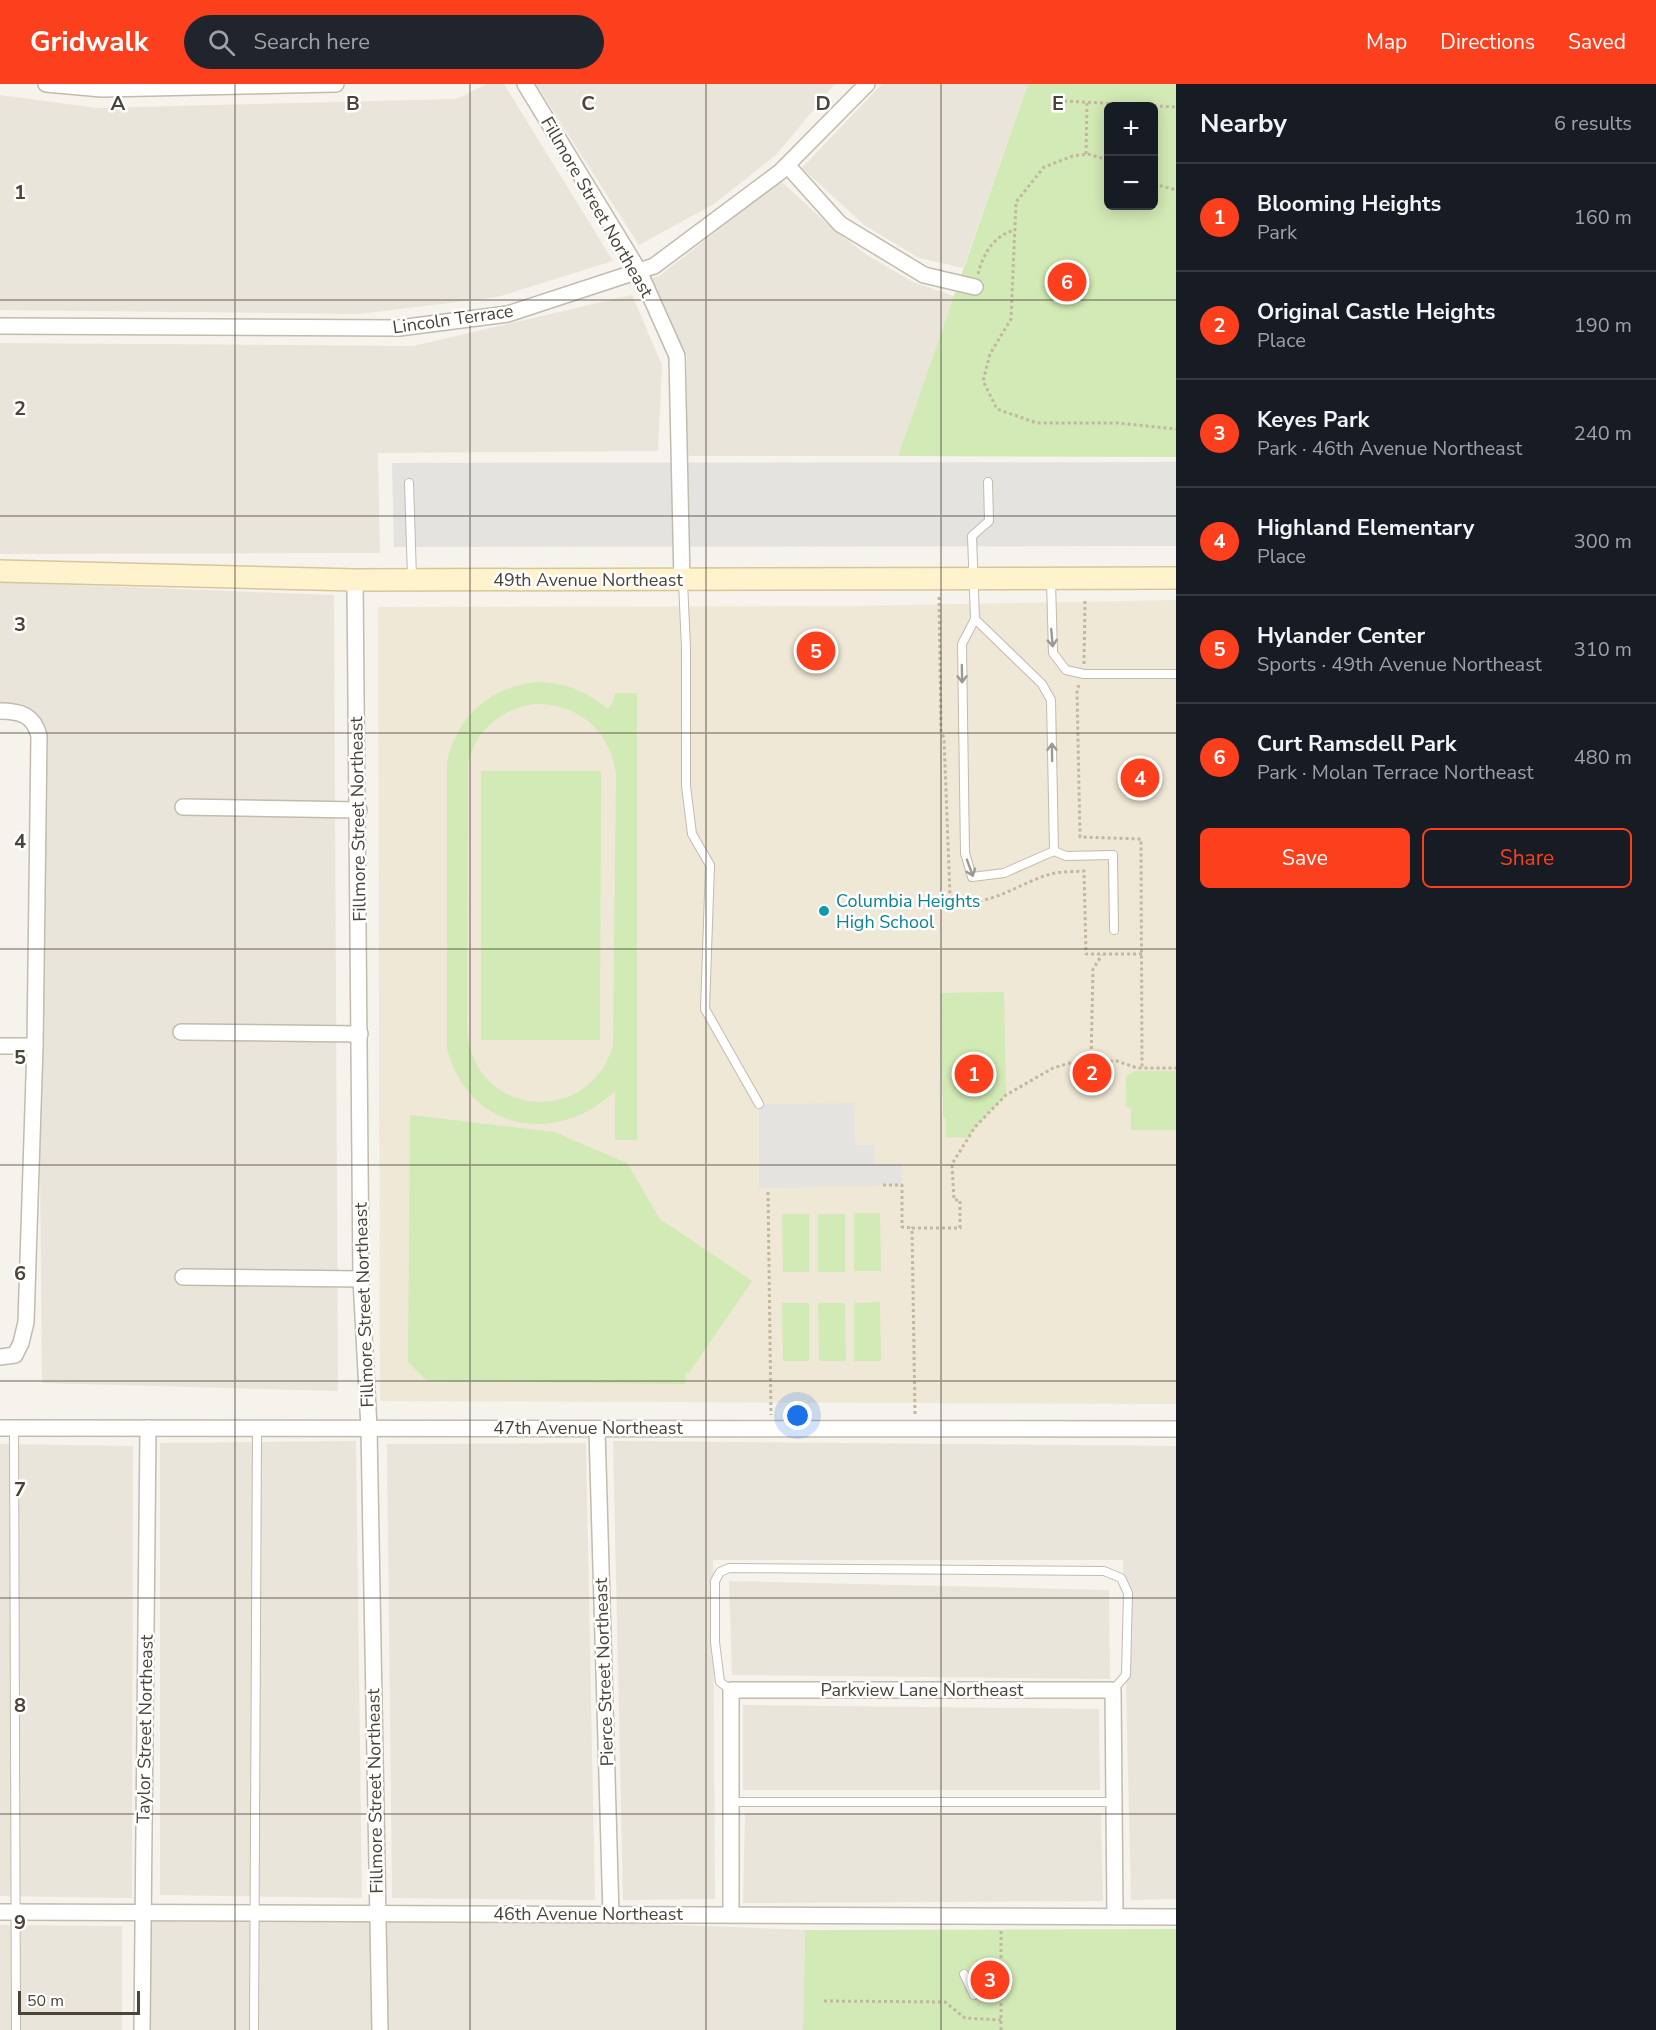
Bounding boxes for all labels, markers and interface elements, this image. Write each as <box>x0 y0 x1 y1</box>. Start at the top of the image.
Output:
search box <box>184 15 604 69</box>
text: Gridwalk <box>30 23 148 61</box>
icon: search <box>205 26 238 59</box>
text: Search here <box>253 27 370 57</box>
text: Map <box>1366 28 1407 56</box>
text: Directions <box>1440 28 1535 56</box>
text: Saved <box>1568 28 1626 56</box>
text: A <box>111 90 126 117</box>
text: B <box>346 90 360 117</box>
text: C <box>581 90 595 117</box>
text: D <box>815 90 831 117</box>
text: E <box>1052 90 1064 117</box>
map controls <box>1104 102 1158 210</box>
button: + <box>1104 102 1158 156</box>
text: Nearby <box>1200 106 1287 141</box>
text: 6 results <box>1554 110 1632 137</box>
street label: Fillmore Street Northeast <box>535 112 659 302</box>
button: − <box>1104 156 1158 210</box>
text: 1 <box>14 179 26 206</box>
text: Blooming Heights <box>1257 189 1441 219</box>
text: 1 <box>1214 204 1226 231</box>
text: 160 m <box>1574 204 1632 231</box>
text: Park <box>1257 219 1297 246</box>
pin: 6 <box>1048 260 1086 304</box>
text: Original Castle Heights <box>1257 297 1496 327</box>
street label: Lincoln Terrace <box>391 299 515 339</box>
text: 2 <box>1214 312 1226 339</box>
text: 190 m <box>1574 312 1632 339</box>
text: Place <box>1257 327 1306 354</box>
text: 2 <box>14 395 26 422</box>
text: Keyes Park <box>1257 405 1369 435</box>
text: 3 <box>1214 420 1226 447</box>
text: 240 m <box>1574 420 1632 447</box>
text: Park · 46th Avenue Northeast <box>1257 435 1522 462</box>
text: Highland Elementary <box>1257 513 1474 543</box>
text: 4 <box>1214 528 1226 555</box>
text: 300 m <box>1574 528 1632 555</box>
text: Place <box>1257 543 1306 570</box>
street label: 49th Avenue Northeast <box>493 568 683 592</box>
text: 3 <box>14 611 26 638</box>
text: Hylander Center <box>1257 621 1425 651</box>
one-way arrow <box>1047 627 1058 647</box>
pin: 5 <box>796 628 836 674</box>
text: 5 <box>1214 636 1226 663</box>
text: 310 m <box>1574 636 1632 663</box>
text: Sports · 49th Avenue Northeast <box>1257 651 1542 678</box>
one-way arrow <box>956 663 968 683</box>
street label: Fillmore Street Northeast <box>344 716 372 922</box>
text: Curt Ramsdell Park <box>1257 729 1456 759</box>
one-way arrow <box>1046 742 1058 762</box>
text: 6 <box>1214 744 1226 771</box>
text: 480 m <box>1574 744 1632 771</box>
pin: 4 <box>1120 756 1160 800</box>
text: Park · Molan Terrace Northeast <box>1257 759 1534 786</box>
text: 4 <box>14 828 26 855</box>
button: Save <box>1200 828 1410 888</box>
button: Share <box>1422 828 1632 888</box>
one-way arrow <box>965 858 976 876</box>
place label: Columbia Heights High School <box>836 889 980 934</box>
marker: Columbia Heights High School <box>817 904 831 918</box>
text: 5 <box>14 1044 26 1071</box>
pin: 2 <box>1072 1050 1112 1096</box>
pin: 1 <box>954 1052 994 1096</box>
street label: Fillmore Street Northeast <box>348 1201 380 1408</box>
text: 6 <box>14 1260 26 1287</box>
your location <box>783 1401 812 1430</box>
street label: 47th Avenue Northeast <box>493 1416 683 1440</box>
text: 7 <box>14 1476 26 1503</box>
street label: Pierce Street Northeast <box>589 1577 619 1767</box>
street label: Taylor Street Northeast <box>131 1634 159 1824</box>
street label: Parkview Lane Northeast <box>821 1678 1024 1702</box>
street label: Fillmore Street Northeast <box>361 1688 389 1894</box>
text: 8 <box>14 1692 26 1719</box>
street label: 46th Avenue Northeast <box>493 1902 683 1926</box>
text: 9 <box>14 1909 26 1936</box>
pin: 3 <box>970 1958 1010 2002</box>
scale bar <box>18 1988 140 2016</box>
text: 50 m <box>27 1990 64 2012</box>

